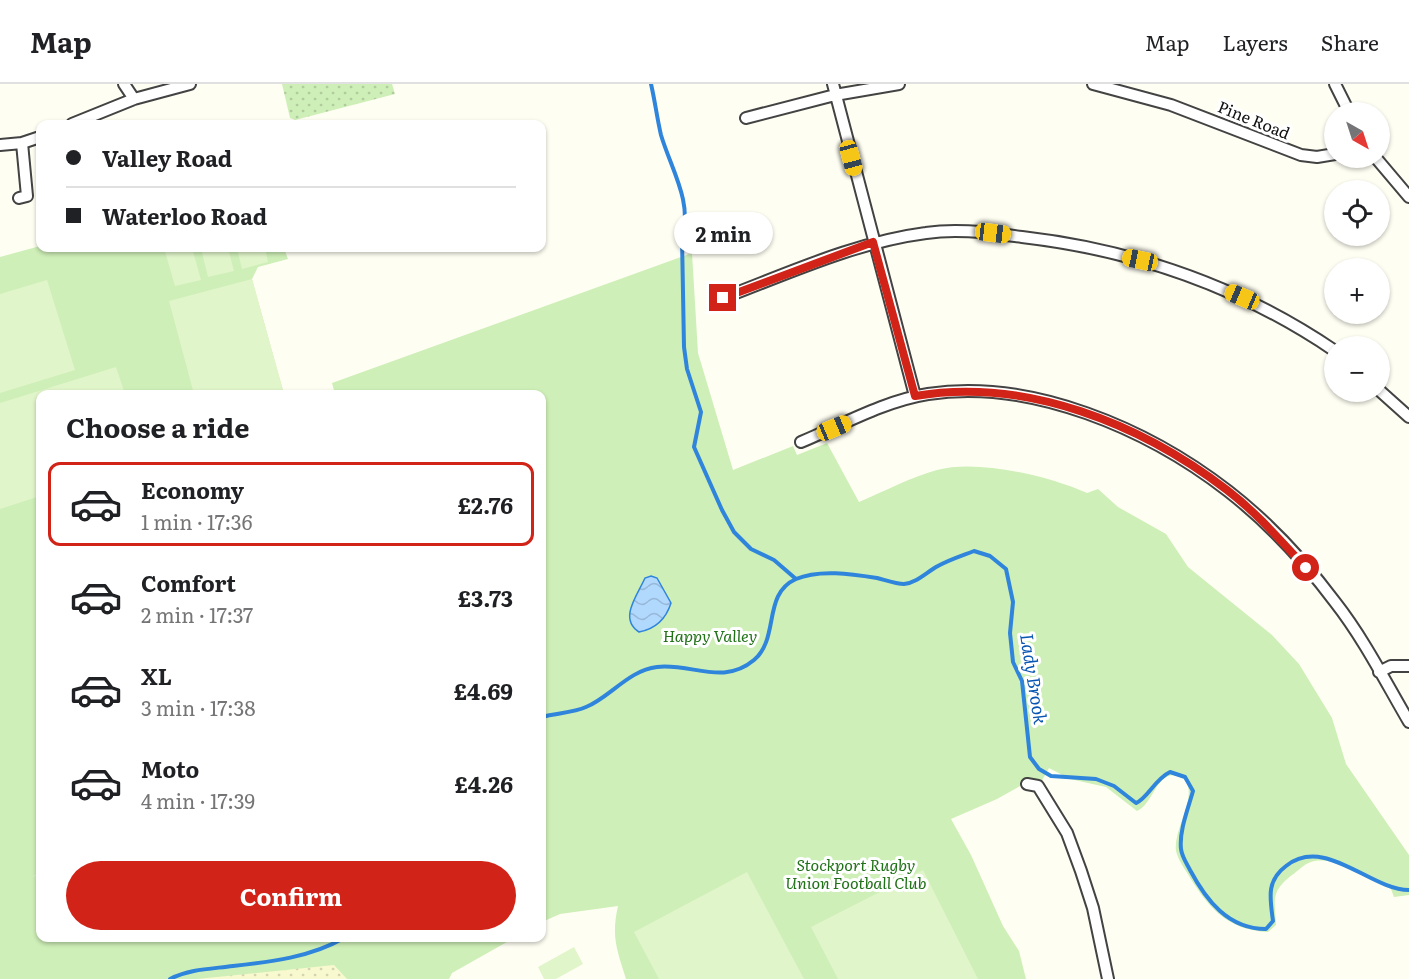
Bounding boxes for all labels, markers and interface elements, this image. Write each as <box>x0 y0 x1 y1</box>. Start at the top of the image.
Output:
text: Map <box>30 20 92 62</box>
text: Map <box>1145 26 1190 57</box>
text: Layers <box>1223 26 1288 57</box>
text: Share <box>1321 26 1379 57</box>
street label: Pine Road <box>1215 94 1294 144</box>
north arrow <box>1324 102 1390 168</box>
map controls <box>1324 102 1390 402</box>
car <box>838 138 864 178</box>
text: Valley Road <box>102 141 232 174</box>
button: locate <box>1324 180 1390 246</box>
text: Waterloo Road <box>102 199 267 232</box>
callout: 2 min <box>674 211 772 253</box>
text: 2 min <box>696 218 751 248</box>
car <box>974 222 1012 244</box>
car <box>1121 247 1159 273</box>
button: + <box>1324 258 1390 324</box>
car <box>1222 282 1262 312</box>
route end <box>709 284 736 311</box>
button: − <box>1324 336 1390 402</box>
text: Choose a ride <box>66 406 249 446</box>
car <box>814 413 854 443</box>
text: Economy <box>141 473 244 506</box>
icon: car <box>69 477 123 531</box>
text: £2.76 <box>458 488 513 521</box>
text: 1 min · 17:36 <box>141 506 252 536</box>
route start <box>1292 554 1319 581</box>
text: Comfort <box>141 566 236 599</box>
icon: car <box>69 570 123 624</box>
text: £3.73 <box>458 581 513 614</box>
text: 2 min · 17:37 <box>141 599 253 629</box>
park label: Happy Valley <box>663 623 757 647</box>
water label: Lady Brook <box>1014 631 1055 726</box>
text: XL <box>141 659 172 692</box>
icon: car <box>69 663 123 717</box>
text: £4.69 <box>454 674 513 707</box>
text: 3 min · 17:38 <box>141 692 255 722</box>
text: Moto <box>141 752 199 785</box>
icon: car <box>69 756 123 810</box>
text: £4.26 <box>455 767 513 800</box>
text: 4 min · 17:39 <box>141 785 255 815</box>
park label: Stockport Rugby Union Football Club <box>785 852 927 894</box>
button: Confirm <box>66 861 516 930</box>

